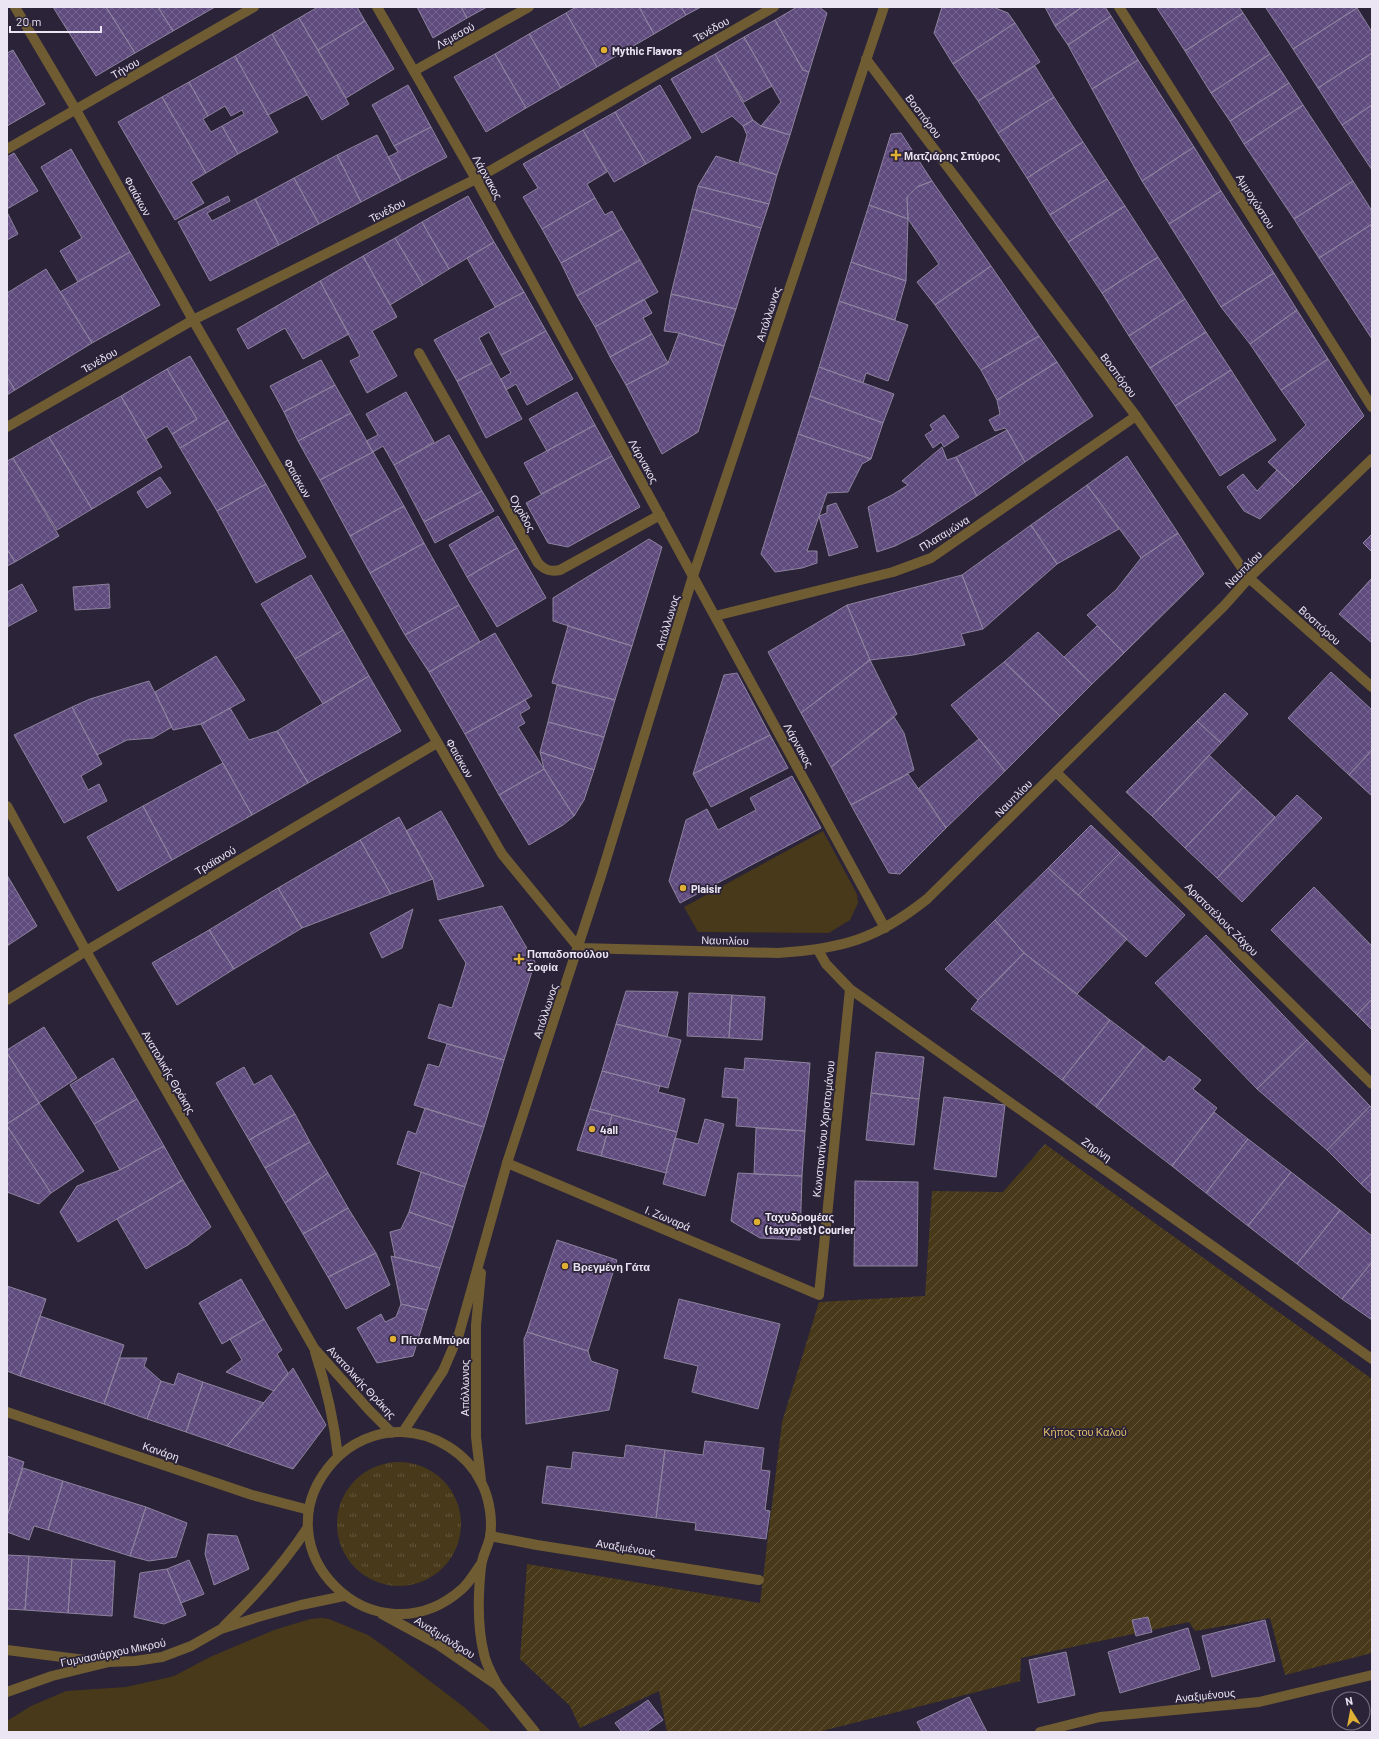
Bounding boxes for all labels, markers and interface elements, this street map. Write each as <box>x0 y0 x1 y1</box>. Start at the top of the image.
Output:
scale bar <box>10 8 101 34</box>
text: 20 m <box>16 14 42 28</box>
street label: Τενέδου <box>691 14 731 44</box>
street label: Λεμεσού <box>433 19 477 51</box>
place label: Mythic Flavors <box>612 44 683 57</box>
marker: Mythic Flavors <box>599 45 609 55</box>
street label: Τήνου <box>109 55 141 81</box>
street label: Βοσπόρου <box>903 91 945 141</box>
place label: Ματζιάρης Σπύρος <box>904 149 1000 163</box>
marker: Ματζιάρης Σπύρος <box>891 150 901 160</box>
street label: Λάρνακος <box>471 153 505 201</box>
street label: Αμμοχώστου <box>1234 171 1278 231</box>
street label: Φαιάκων <box>122 174 154 219</box>
street label: Τενέδου <box>367 195 407 225</box>
street label: Απόλλωνος <box>753 285 783 343</box>
street label: Τενέδου <box>79 345 119 375</box>
street label: Βοσπόρου <box>1098 350 1140 400</box>
street label: Λάρνακος <box>627 437 661 485</box>
street label: Φαιάκων <box>282 456 315 500</box>
street label: Οχρίδος <box>507 492 539 534</box>
street label: Πλαταμώνα <box>917 512 972 554</box>
street label: Ναυπλίου <box>1222 548 1264 590</box>
street label: Απόλλωνος <box>652 593 682 651</box>
street label: Βοσπόρου <box>1296 603 1344 647</box>
street label: Λάρνακος <box>782 721 816 769</box>
street label: Φαιάκων <box>444 736 477 780</box>
street label: Ναυπλίου <box>992 777 1034 819</box>
street label: Τραϊανού <box>192 843 238 877</box>
street label: Αριστοτέλους Ζάχου <box>1183 880 1261 958</box>
place label: Plaisir <box>691 882 722 895</box>
marker: Plaisir <box>678 883 688 893</box>
street label: Ναυπλίου <box>701 933 749 947</box>
place label: Παπαδοπούλου Σοφία <box>527 947 609 973</box>
marker: Παπαδοπούλου Σοφία <box>514 954 524 964</box>
street label: Απόλλωνος <box>530 982 560 1040</box>
street label: Ανατολικής Θράκης <box>140 1028 198 1116</box>
street label: Κωνσταντίνου Χρηστομάνου <box>809 1060 837 1198</box>
place label: 4all <box>600 1123 618 1136</box>
marker: 4all <box>587 1124 597 1134</box>
street label: Ζηρίνη <box>1080 1134 1114 1164</box>
street label: Ι. Ζωναρά <box>643 1203 693 1234</box>
place label: Ταχυδρομέας (taxypost) Courier <box>764 1210 855 1236</box>
marker: Ταχυδρομέας (taxypost) Courier <box>752 1217 762 1227</box>
place label: Βρεγμένη Γάτα <box>573 1260 650 1273</box>
marker: Βρεγμένη Γάτα <box>560 1261 570 1271</box>
place label: Πίτσα Μπύρα <box>401 1333 470 1346</box>
marker: Πίτσα Μπύρα <box>388 1334 398 1344</box>
street label: Ανατολικής Θράκης <box>325 1343 399 1421</box>
street label: Απόλλωνος <box>458 1360 471 1416</box>
park label: Κήπος του Καλού <box>1043 1425 1127 1438</box>
street label: Κανάρη <box>141 1439 181 1463</box>
street label: Αναξιμένους <box>595 1536 657 1558</box>
street label: Αναξιμάνδρου <box>412 1613 478 1661</box>
street label: Γυμνασιάρχου Μικρού <box>59 1635 167 1669</box>
street label: Αναξιμένους <box>1174 1685 1236 1705</box>
north arrow <box>1331 1691 1371 1731</box>
text: N <box>1344 1694 1354 1708</box>

